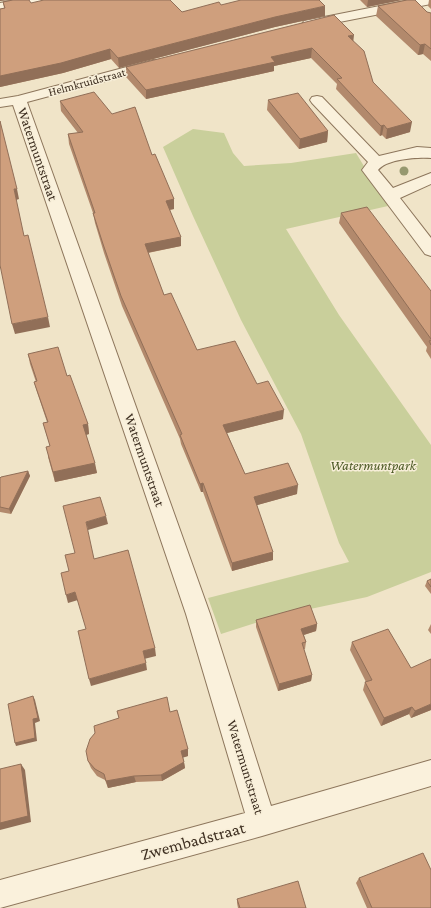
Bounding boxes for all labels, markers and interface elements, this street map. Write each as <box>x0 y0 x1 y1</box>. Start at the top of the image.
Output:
street label: Helmkruidstraat <box>47 65 128 99</box>
street label: Watermuntstraat <box>15 105 62 203</box>
street label: Watermuntstraat <box>122 411 169 509</box>
park label: Watermuntpark <box>330 457 417 473</box>
street label: Watermuntstraat <box>224 718 268 816</box>
street label: Zwembadstraat <box>139 818 247 864</box>

